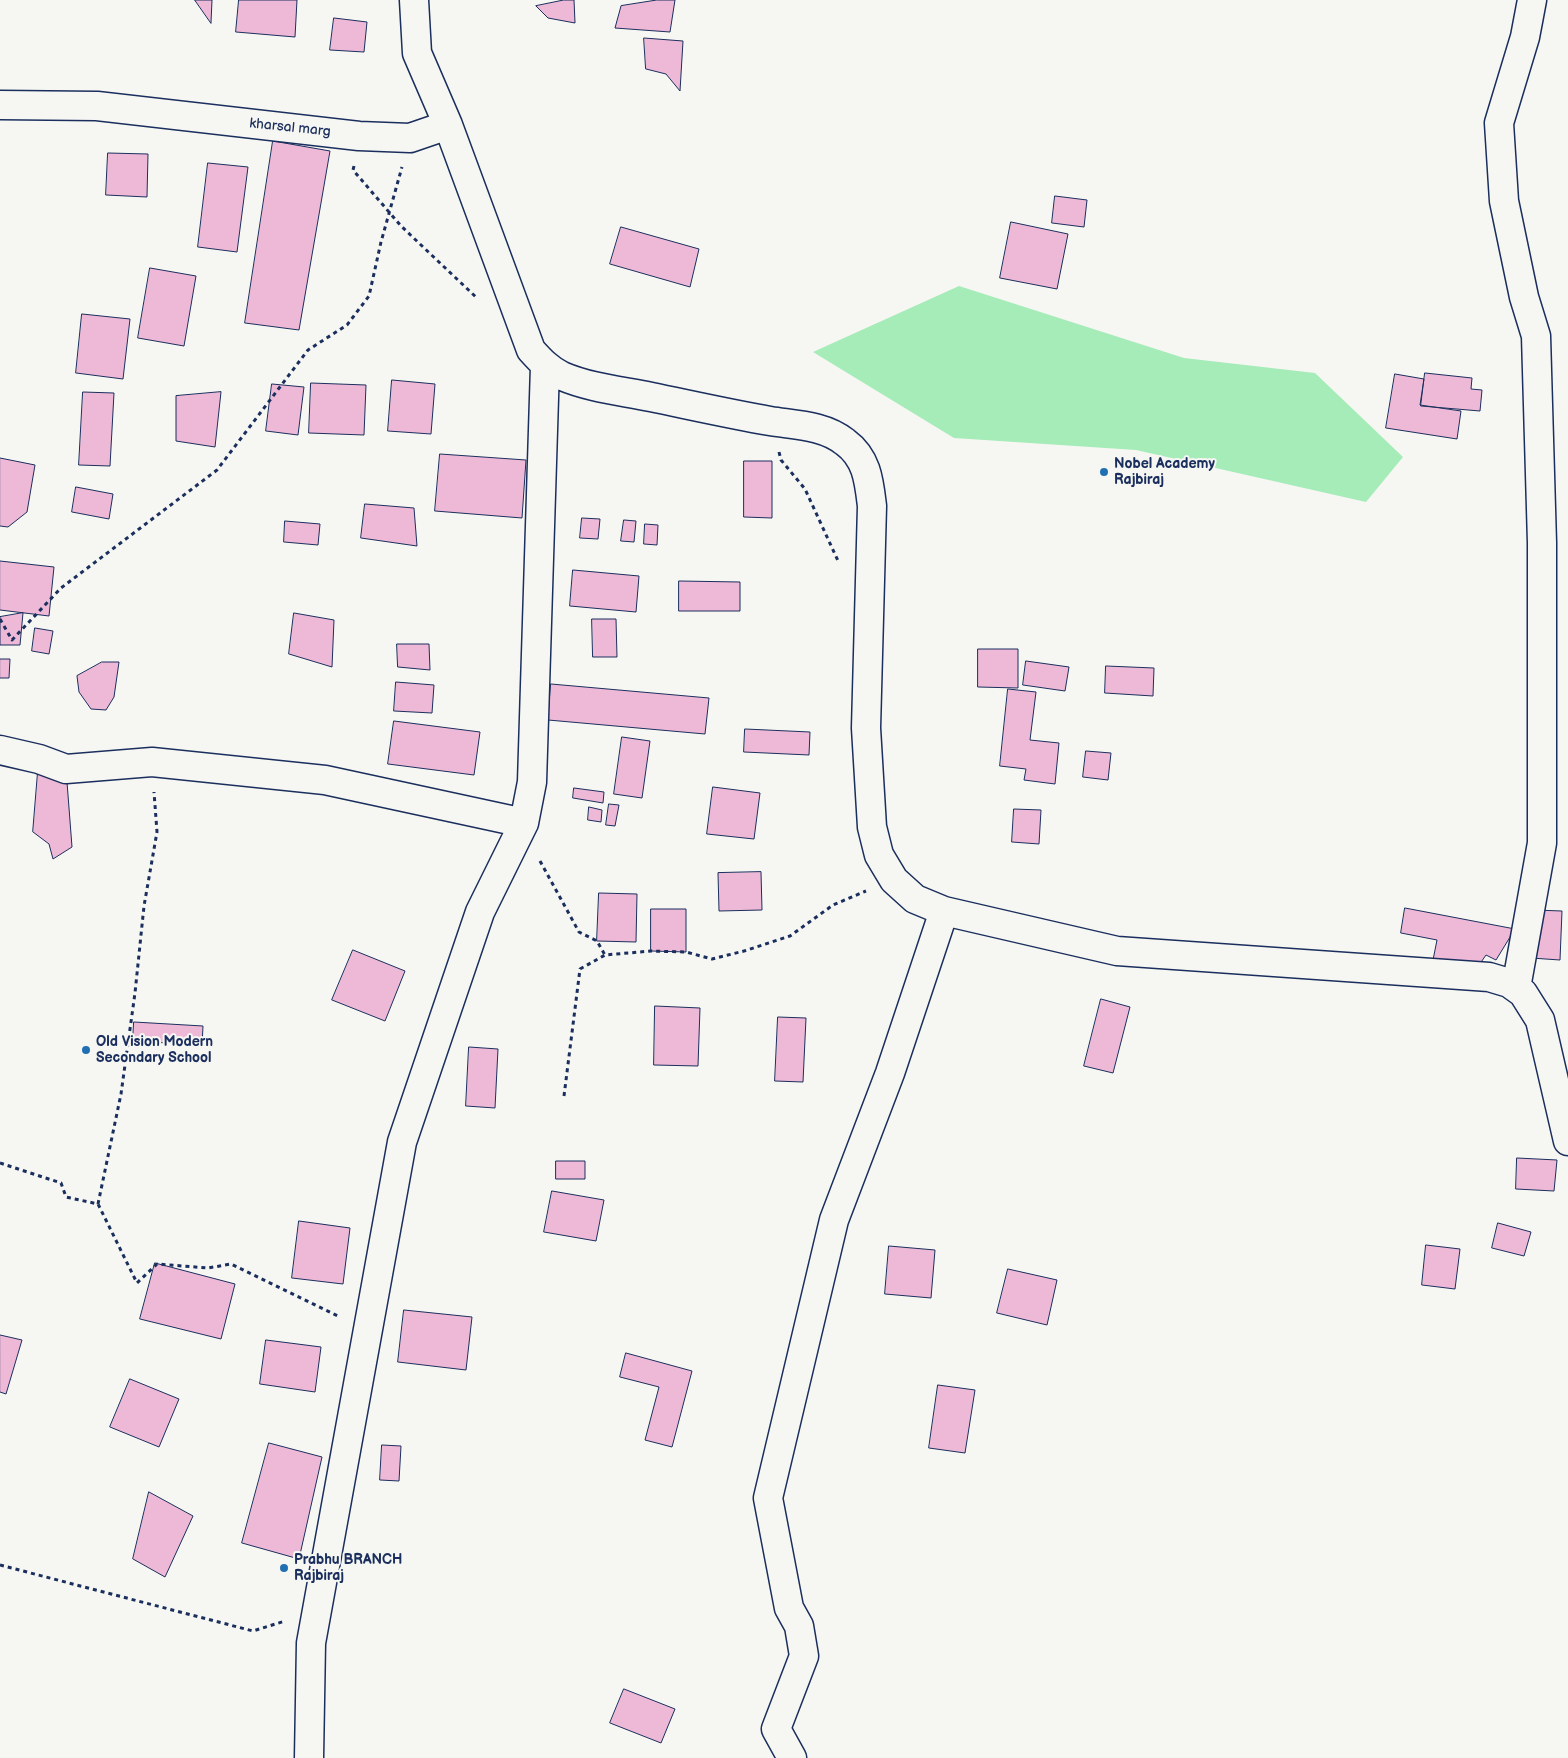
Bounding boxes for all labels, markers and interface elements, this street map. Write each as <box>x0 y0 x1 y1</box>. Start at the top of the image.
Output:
street label: kharsal marg <box>249 115 331 141</box>
place label: Nobel Academy Rajbiraj <box>1114 456 1215 488</box>
marker: Nobel Academy Rajbiraj <box>1098 466 1110 478</box>
place label: Old Vision Modern Secondary School <box>96 1034 213 1066</box>
marker: Old Vision Modern Secondary School <box>80 1044 92 1056</box>
place label: Prabhu BRANCH Rajbiraj <box>294 1552 402 1584</box>
marker: Prabhu BRANCH Rajbiraj <box>278 1562 290 1574</box>

